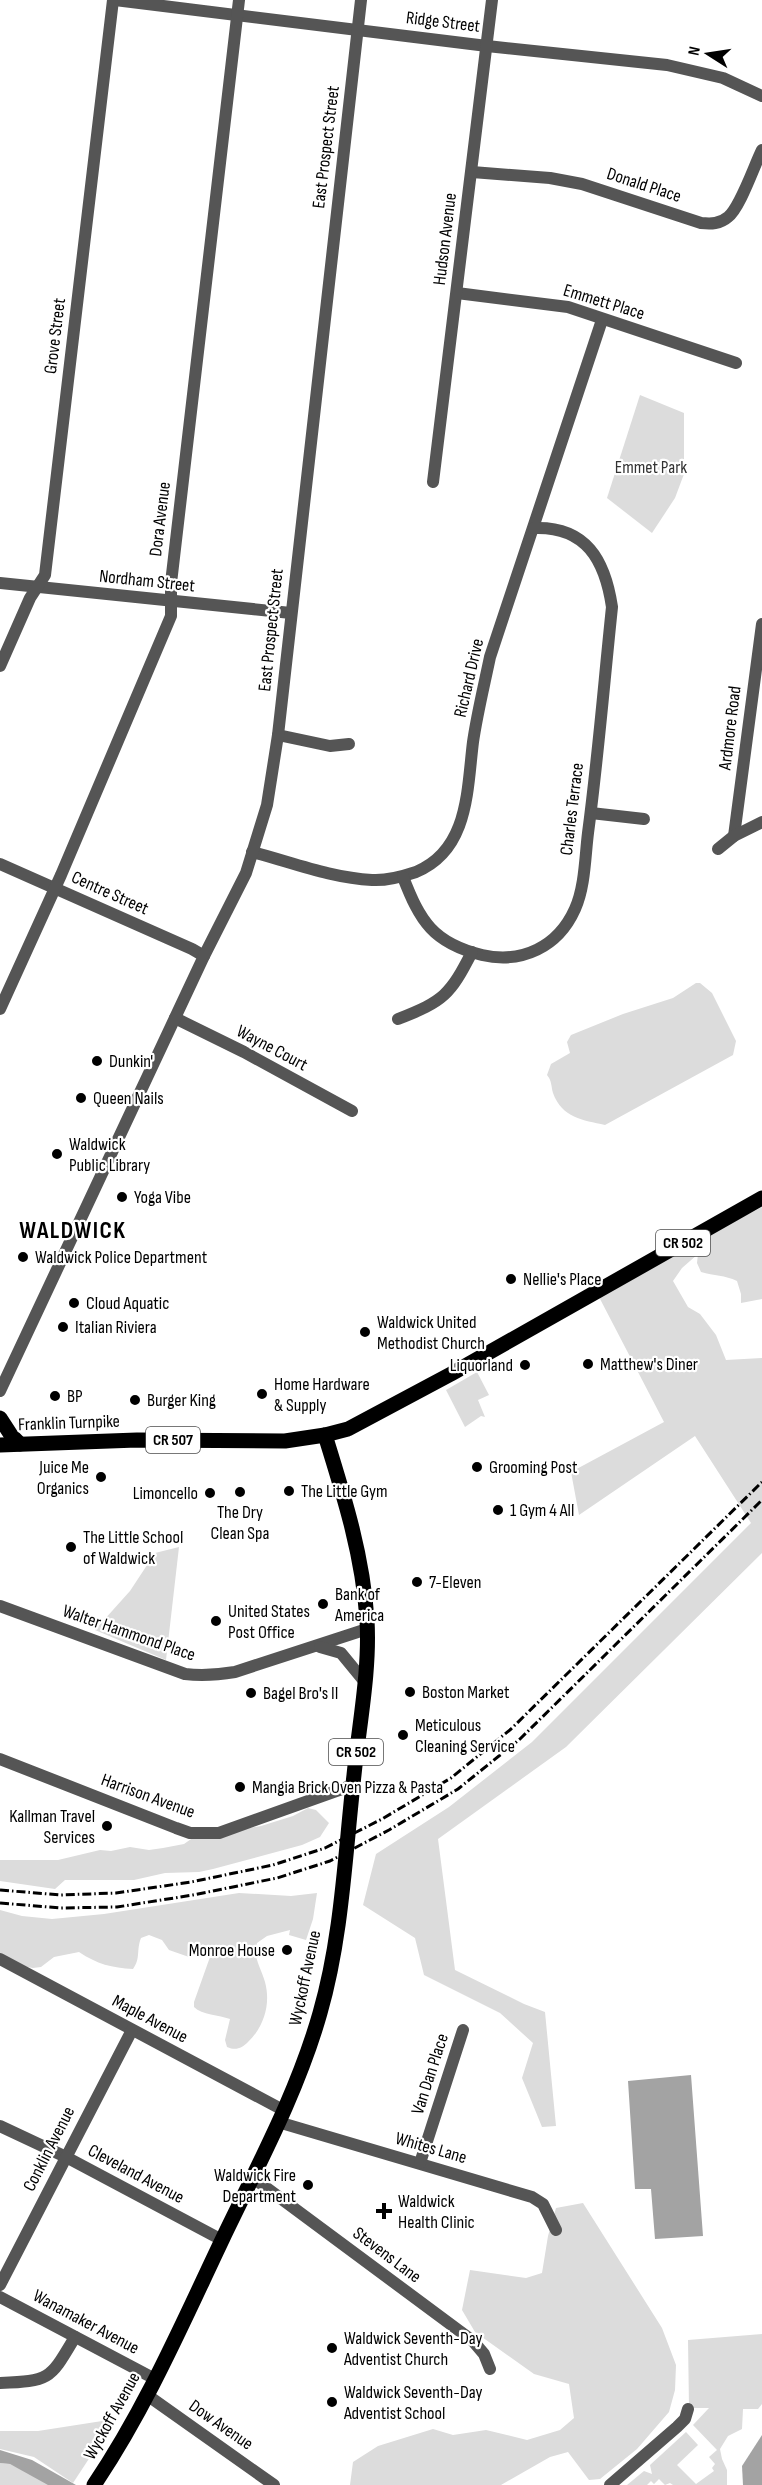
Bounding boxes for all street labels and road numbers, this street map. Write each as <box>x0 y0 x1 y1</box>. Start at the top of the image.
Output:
street label: Ridge Street <box>405 7 482 37</box>
street label: East Prospect Street <box>308 84 344 210</box>
street label: Donald Place <box>604 163 684 207</box>
street label: Hudson Avenue <box>429 192 461 286</box>
street label: Emmett Place <box>561 280 647 324</box>
street label: Grove Street <box>40 296 70 375</box>
street label: Dora Avenue <box>145 480 175 558</box>
street label: Nordham Street <box>98 566 196 597</box>
street label: East Prospect Street <box>254 567 288 692</box>
street label: Richard Drive <box>450 637 488 719</box>
street label: Ardmore Road <box>714 685 746 772</box>
street label: Charles Terrace <box>556 761 588 857</box>
street label: Centre Street <box>68 867 152 919</box>
street label: Wayne Court <box>233 1021 311 1076</box>
road number: CR 502 <box>656 1230 710 1256</box>
street label: Franklin Turnpike <box>18 1411 120 1435</box>
road number: CR 507 <box>146 1427 200 1453</box>
street label: Walter Hammond Place <box>60 1600 198 1666</box>
road number: CR 502 <box>329 1739 383 1765</box>
street label: Harrison Avenue <box>98 1769 198 1823</box>
street label: Wyckoff Avenue <box>285 1928 325 2028</box>
street label: Maple Avenue <box>109 1990 191 2048</box>
street label: Van Dan Place <box>407 2031 453 2117</box>
street label: Conklin Avenue <box>19 2103 79 2195</box>
street label: Whites Lane <box>393 2128 469 2168</box>
street label: Cleveland Avenue <box>84 2140 188 2208</box>
street label: Stevens Lane <box>349 2223 425 2287</box>
street label: Wanamaker Avenue <box>29 2285 143 2359</box>
street label: Wyckoff Avenue <box>79 2369 145 2463</box>
street label: Dow Avenue <box>185 2395 257 2455</box>

